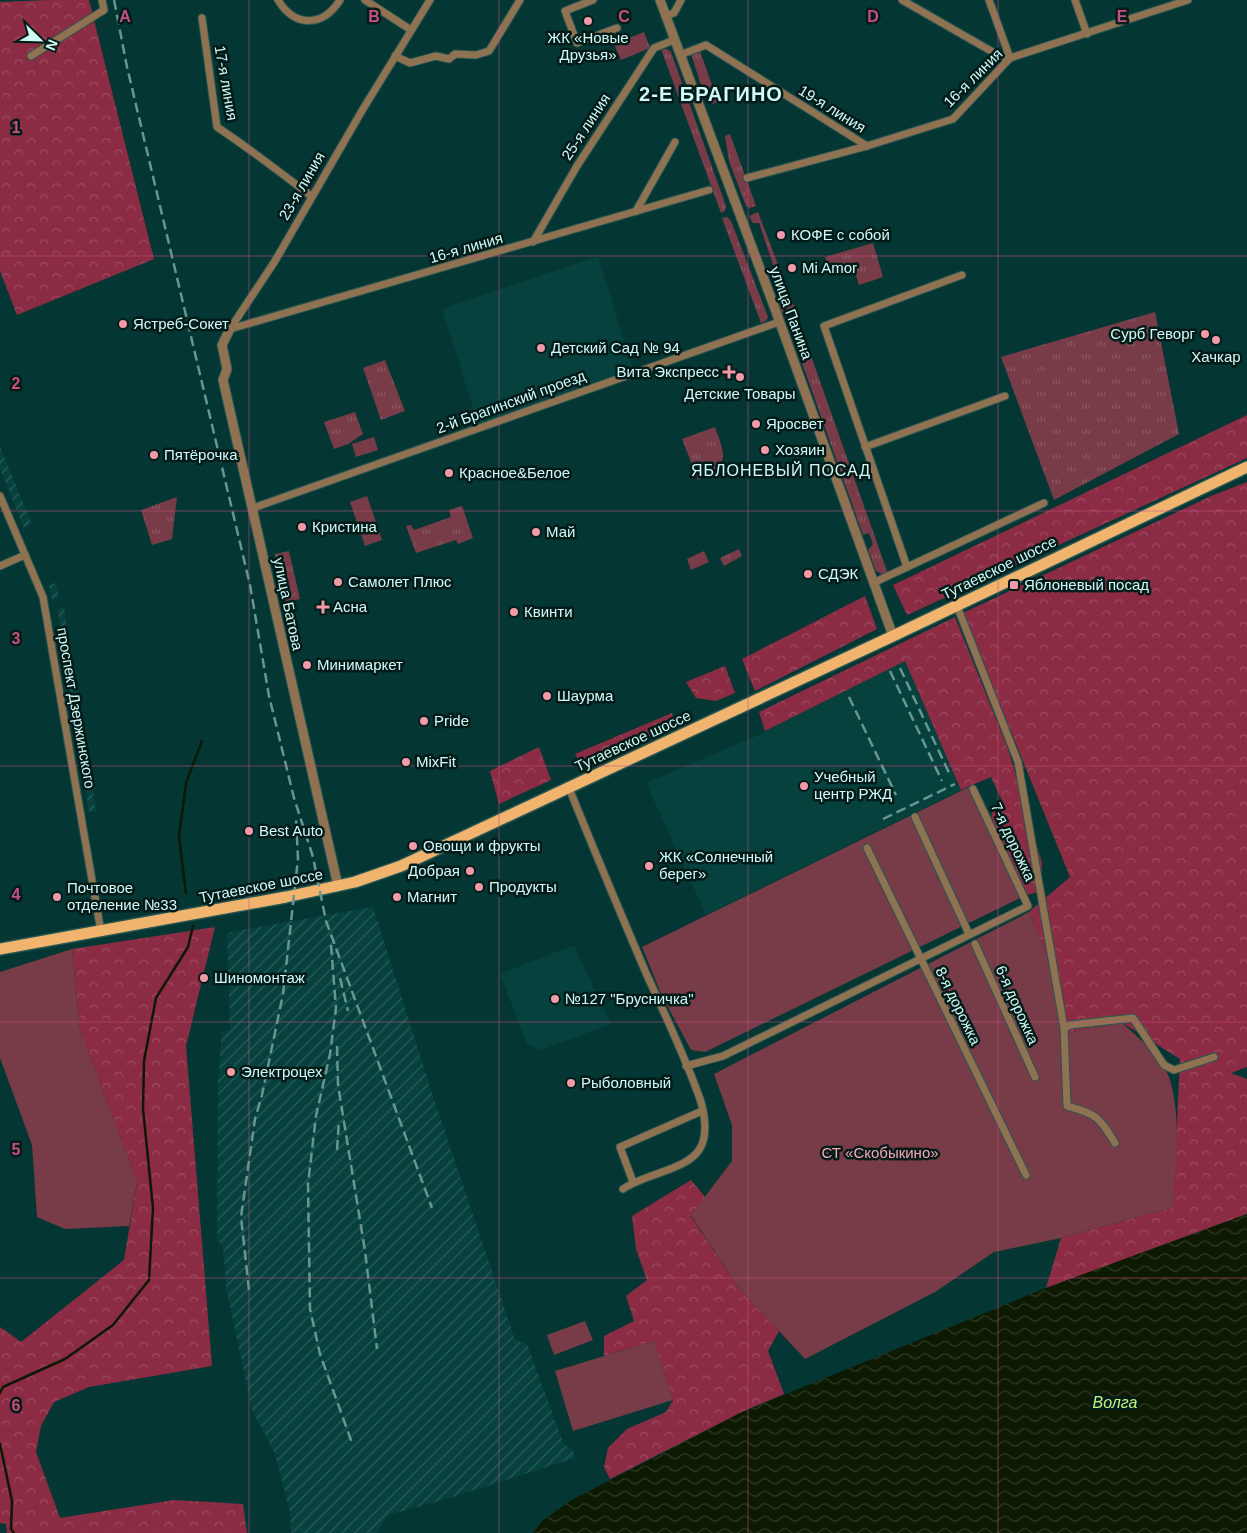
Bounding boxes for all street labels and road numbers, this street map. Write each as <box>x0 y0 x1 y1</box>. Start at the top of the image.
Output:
street label: 17-я линия <box>212 44 241 122</box>
street label: 16-я линия <box>940 45 1005 110</box>
street label: 19-я линия <box>796 81 869 136</box>
street label: 25-я линия <box>558 90 613 163</box>
street label: 23-я линия <box>275 149 328 223</box>
street label: 16-я линия <box>427 229 505 266</box>
street label: улица Панина <box>767 264 816 362</box>
street label: 2-й Брагинский проезд <box>434 366 588 436</box>
street label: Тутаевское шоссе <box>939 532 1059 603</box>
street label: улица Батова <box>270 556 307 652</box>
street label: проспект Дзержинского <box>54 626 99 790</box>
street label: Тутаевское шоссе <box>572 706 693 775</box>
street label: 7-я дорожка <box>988 800 1039 884</box>
street label: Тутаевское шоссе <box>198 865 324 906</box>
street label: 6-я дорожка <box>993 963 1043 1047</box>
street label: 8-я дорожка <box>932 964 985 1048</box>

